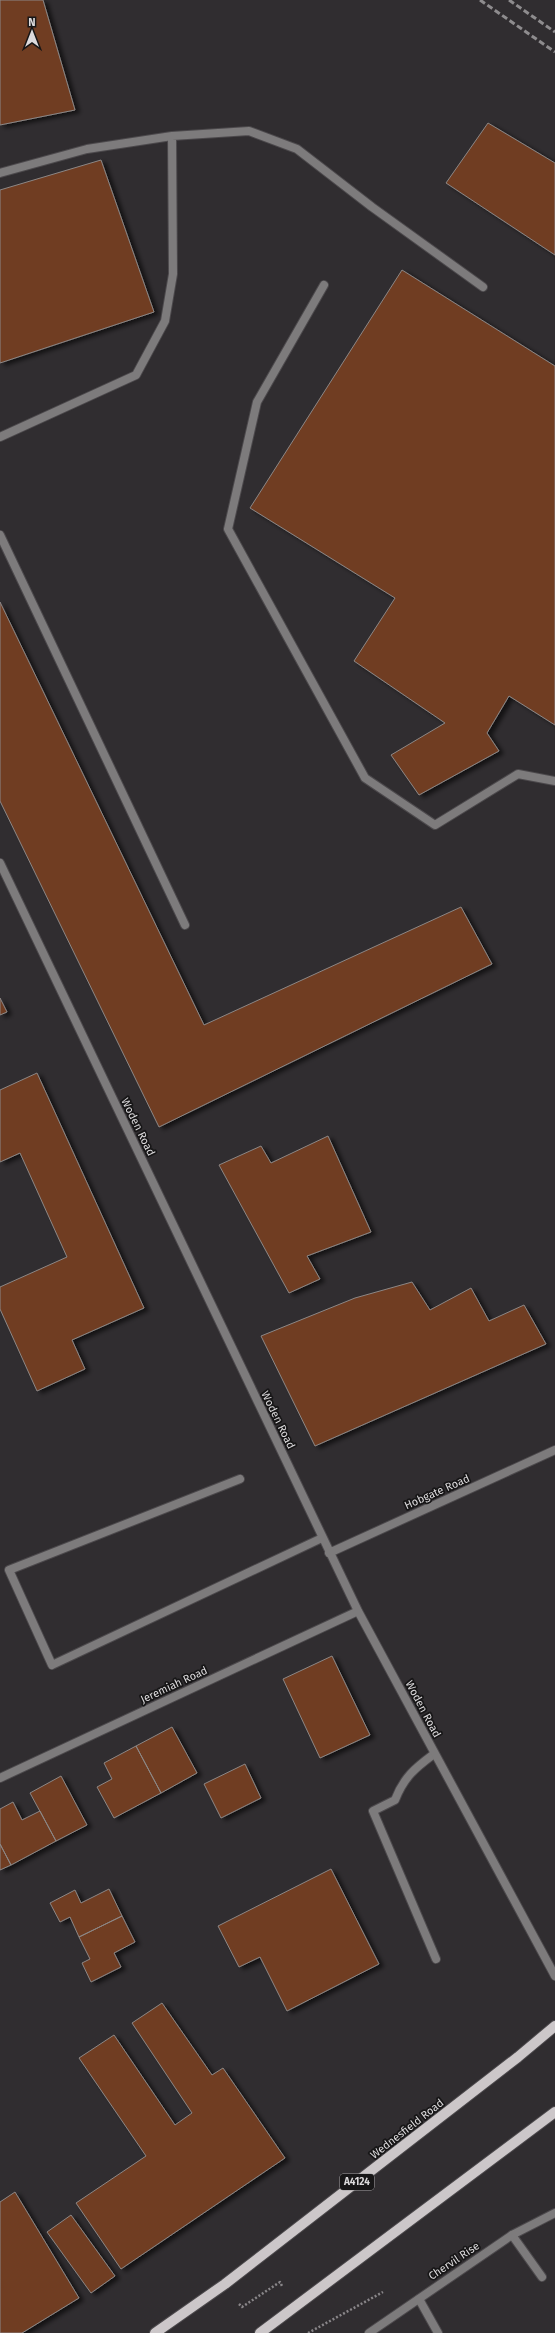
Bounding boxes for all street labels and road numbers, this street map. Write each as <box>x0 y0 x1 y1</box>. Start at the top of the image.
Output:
street label: Woden Road <box>118 1096 158 1158</box>
street label: Woden Road <box>258 1389 298 1451</box>
street label: Hobgate Road <box>402 1472 472 1512</box>
street label: Jeremiah Road <box>138 1664 210 1706</box>
street label: Woden Road <box>403 1678 443 1740</box>
street label: Wednesfield Road <box>368 2096 446 2162</box>
road number: A4124 <box>340 2174 374 2190</box>
street label: Chervil Rise <box>426 2239 482 2283</box>

